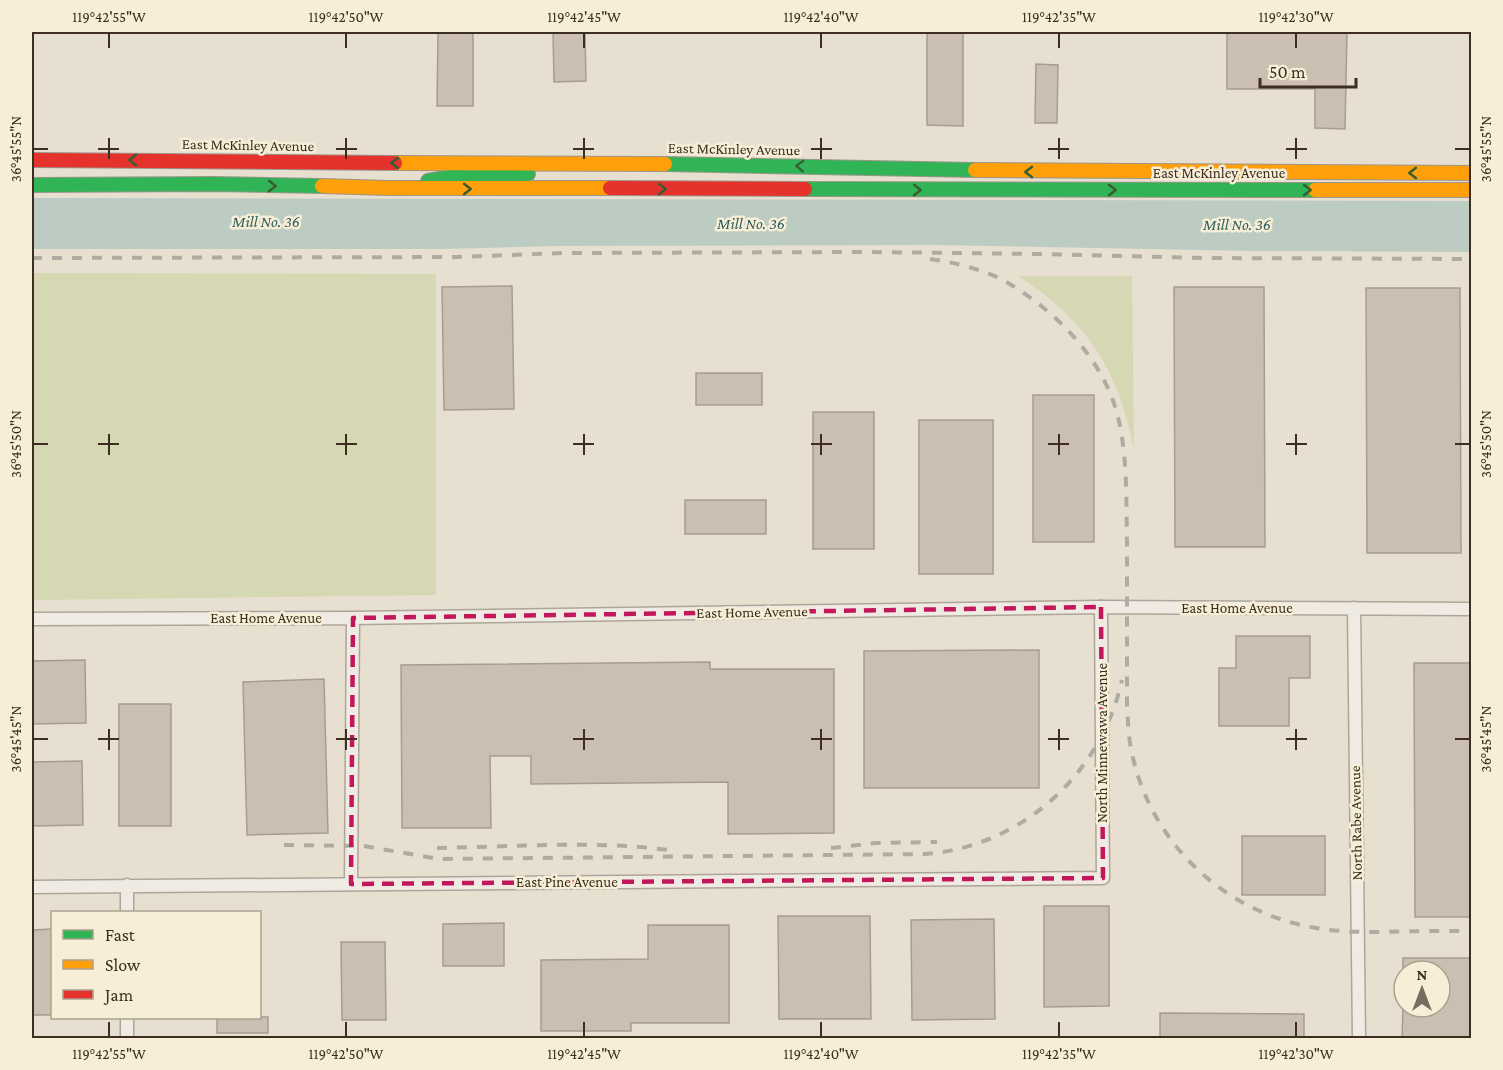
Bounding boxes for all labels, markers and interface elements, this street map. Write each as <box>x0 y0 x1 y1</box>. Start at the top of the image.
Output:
text: 119°42'55"W <box>72 9 146 25</box>
text: 119°42'50"W <box>309 9 384 25</box>
text: 119°42'45"W <box>547 9 621 25</box>
text: 119°42'40"W <box>783 9 859 25</box>
text: 119°42'35"W <box>1022 9 1096 25</box>
text: 119°42'30"W <box>1258 9 1334 25</box>
scale bar <box>1260 51 1356 89</box>
text: 50 m <box>1269 62 1306 82</box>
text: 36°45'55"N <box>8 116 24 182</box>
text: 36°45'55"N <box>1478 116 1494 182</box>
street label: East McKinley Avenue <box>182 136 315 155</box>
street label: East McKinley Avenue <box>668 140 801 159</box>
one-way arrow <box>128 154 137 166</box>
one-way arrow <box>391 157 400 170</box>
one-way arrow <box>796 160 805 173</box>
street label: East McKinley Avenue <box>1153 165 1286 182</box>
one-way arrow <box>1025 166 1034 178</box>
one-way arrow <box>1409 167 1418 179</box>
one-way arrow <box>268 180 277 192</box>
one-way arrow <box>463 183 472 195</box>
one-way arrow <box>658 183 667 195</box>
one-way arrow <box>912 184 921 196</box>
one-way arrow <box>1107 184 1116 196</box>
one-way arrow <box>1302 184 1311 196</box>
water label: Mill No. 36 <box>231 213 300 230</box>
water label: Mill No. 36 <box>716 215 785 232</box>
water label: Mill No. 36 <box>1202 216 1271 233</box>
text: 36°45'50"N <box>8 410 24 478</box>
text: 36°45'50"N <box>1478 410 1494 478</box>
street label: East Home Avenue <box>1181 600 1293 616</box>
street label: East Home Avenue <box>696 603 808 621</box>
street label: East Home Avenue <box>210 610 322 626</box>
street label: North Minnewawa Avenue <box>1094 663 1110 823</box>
text: 36°45'45"N <box>8 706 24 772</box>
text: 36°45'45"N <box>1478 706 1494 772</box>
street label: North Rabe Avenue <box>1347 765 1365 881</box>
street label: East Pine Avenue <box>516 874 618 890</box>
legend <box>51 911 261 1019</box>
text: Fast <box>105 925 136 945</box>
text: Slow <box>105 955 141 975</box>
north arrow <box>1392 959 1452 1019</box>
text: N <box>1417 966 1428 983</box>
text: Jam <box>103 985 134 1005</box>
text: 119°42'55"W <box>72 1046 146 1062</box>
text: 119°42'50"W <box>309 1046 384 1062</box>
text: 119°42'45"W <box>547 1046 621 1062</box>
text: 119°42'40"W <box>783 1046 859 1062</box>
text: 119°42'35"W <box>1022 1046 1096 1062</box>
text: 119°42'30"W <box>1258 1046 1334 1062</box>

